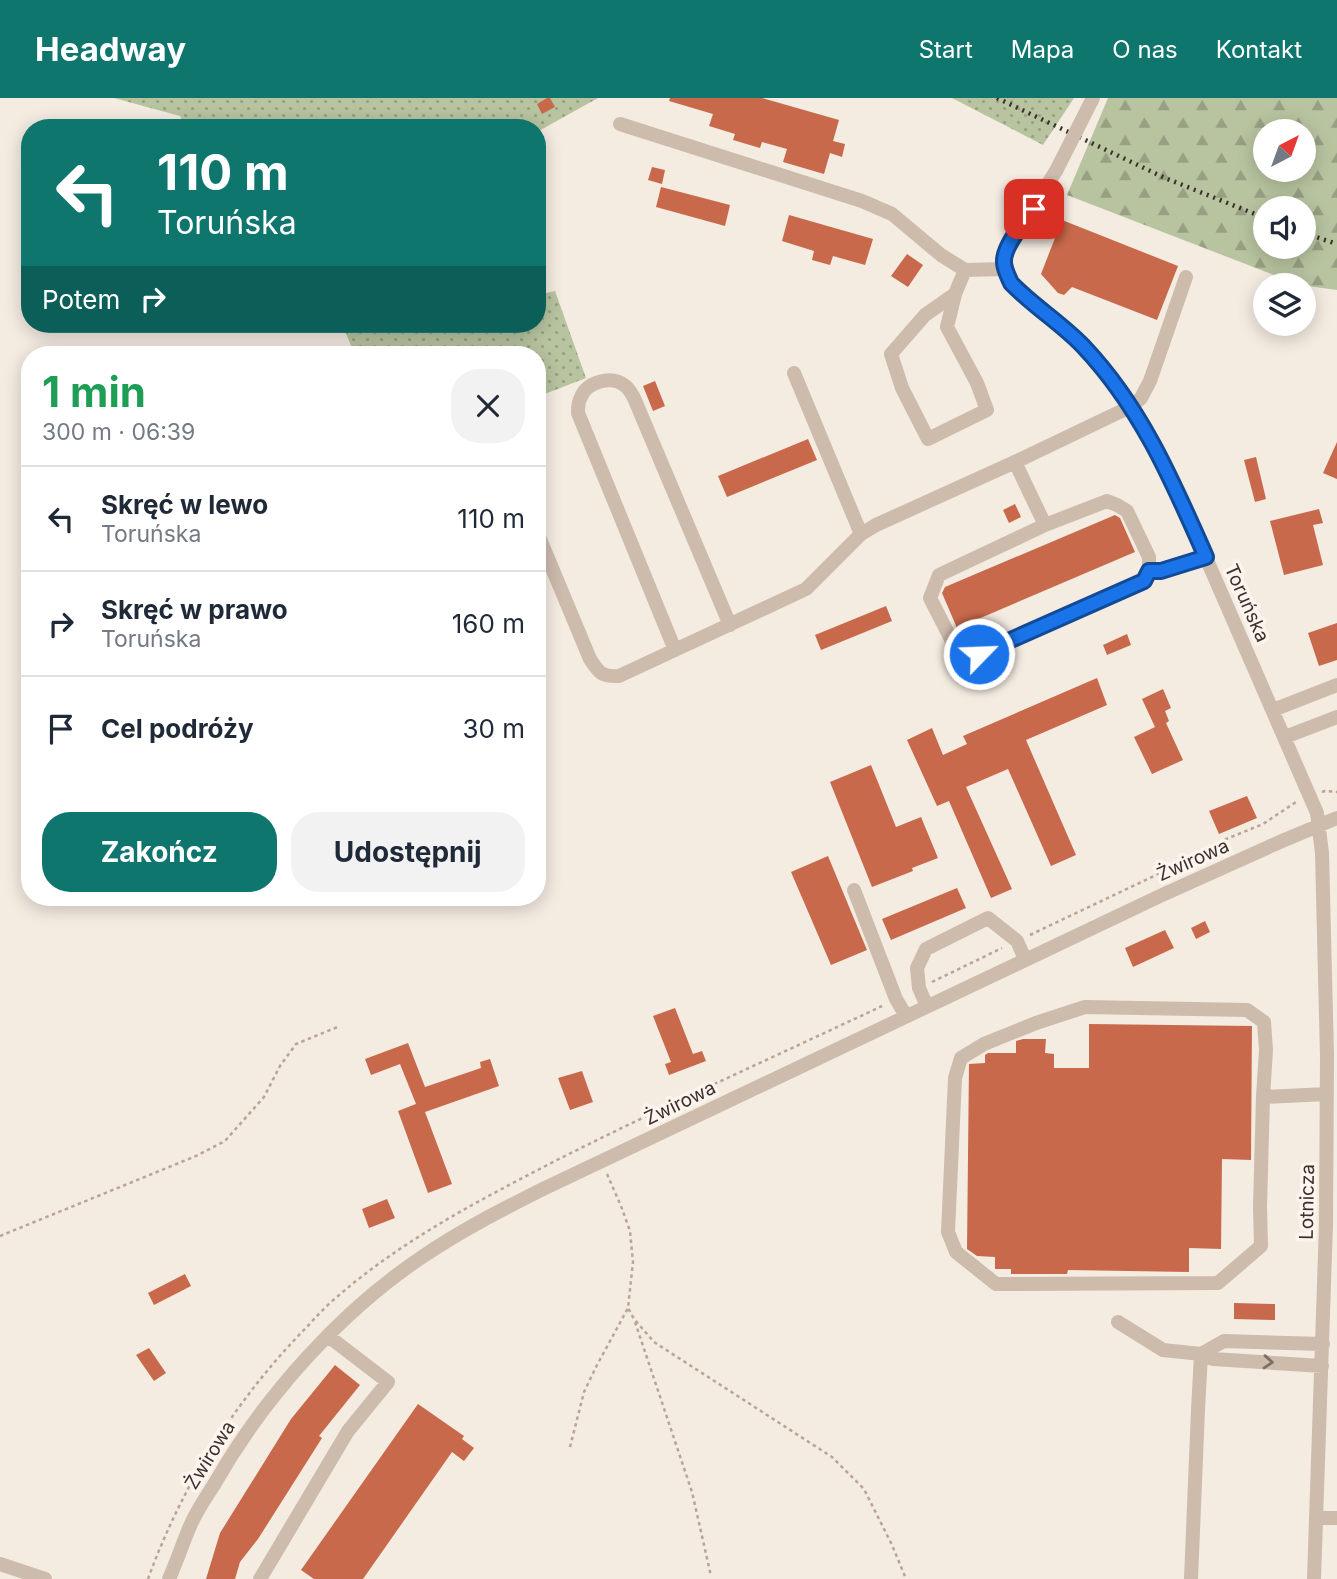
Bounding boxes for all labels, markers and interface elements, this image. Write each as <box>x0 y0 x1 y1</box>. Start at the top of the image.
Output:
text: Headway <box>35 29 186 69</box>
text: Start <box>919 35 973 64</box>
text: Mapa <box>1011 35 1074 64</box>
text: O nas <box>1112 35 1178 64</box>
text: Kontakt <box>1216 35 1302 64</box>
north arrow <box>1253 119 1316 182</box>
map controls <box>1253 119 1316 336</box>
text: 110 m <box>157 143 289 202</box>
icon: left <box>42 147 133 238</box>
pin <box>1004 179 1064 239</box>
icon: arrive <box>1015 190 1053 228</box>
button: sound <box>1253 196 1316 259</box>
text: Toruńska <box>157 203 297 242</box>
button: layers <box>1253 273 1316 336</box>
icon: right <box>134 280 172 318</box>
text: Potem <box>42 284 120 315</box>
text: 1 min <box>42 366 146 417</box>
button: close <box>451 369 525 443</box>
text: 300 m · 06:39 <box>42 418 195 446</box>
text: Skręć w lewo <box>101 489 268 520</box>
icon: left <box>42 500 80 538</box>
text: 110 m <box>457 503 525 534</box>
text: Toruńska <box>101 520 201 548</box>
street label: Toruńska <box>1220 560 1274 646</box>
text: Skręć w prawo <box>101 594 288 625</box>
icon: right <box>42 605 80 643</box>
text: 160 m <box>452 608 525 639</box>
position arrow <box>942 617 1016 691</box>
text: Toruńska <box>101 625 201 653</box>
icon: arrive <box>42 710 80 748</box>
text: Cel podróży <box>101 713 254 744</box>
text: 30 m <box>462 713 525 744</box>
button: Zakończ <box>42 812 277 892</box>
button: Udostępnij <box>291 812 525 892</box>
street label: Żwirowa <box>1154 834 1232 886</box>
street label: Żwirowa <box>641 1076 719 1130</box>
street label: Lotnicza <box>1295 1164 1319 1240</box>
one-way arrow <box>1262 1355 1273 1370</box>
street label: Żwirowa <box>180 1417 240 1493</box>

